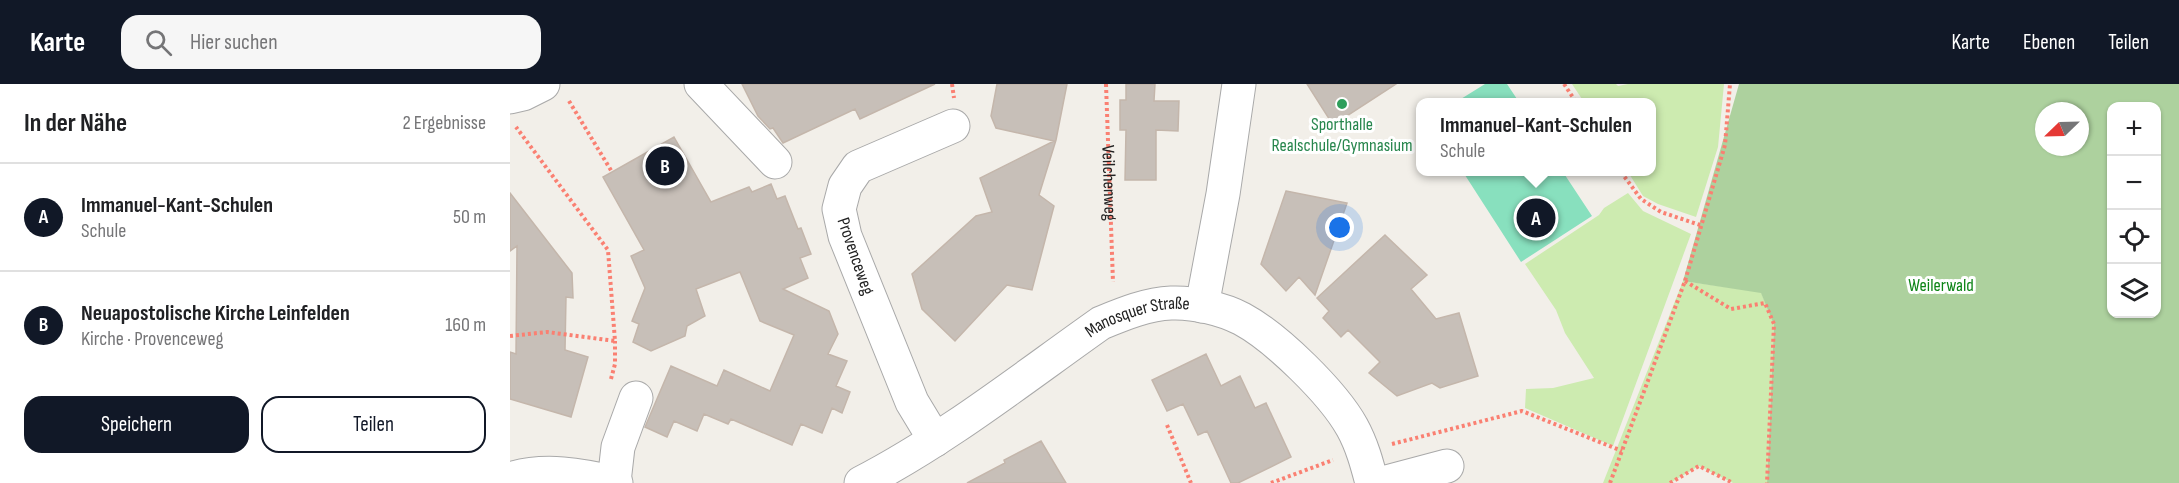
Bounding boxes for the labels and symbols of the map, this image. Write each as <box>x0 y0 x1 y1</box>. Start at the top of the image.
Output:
marker: Sporthalle Realschule/Gymnasium <box>1335 97 1349 111</box>
north arrow <box>2035 102 2089 156</box>
place label: Sporthalle Realschule/Gymnasium <box>1271 114 1413 156</box>
pin: B <box>646 144 684 188</box>
street label: Veilchenweg <box>1097 145 1121 221</box>
pin: A <box>1516 196 1556 240</box>
your location <box>1325 213 1354 242</box>
street label: Provenceweg <box>833 215 879 298</box>
park label: Weilerwald <box>1908 275 1974 296</box>
street label: Manosquer Straße <box>1081 293 1191 342</box>

